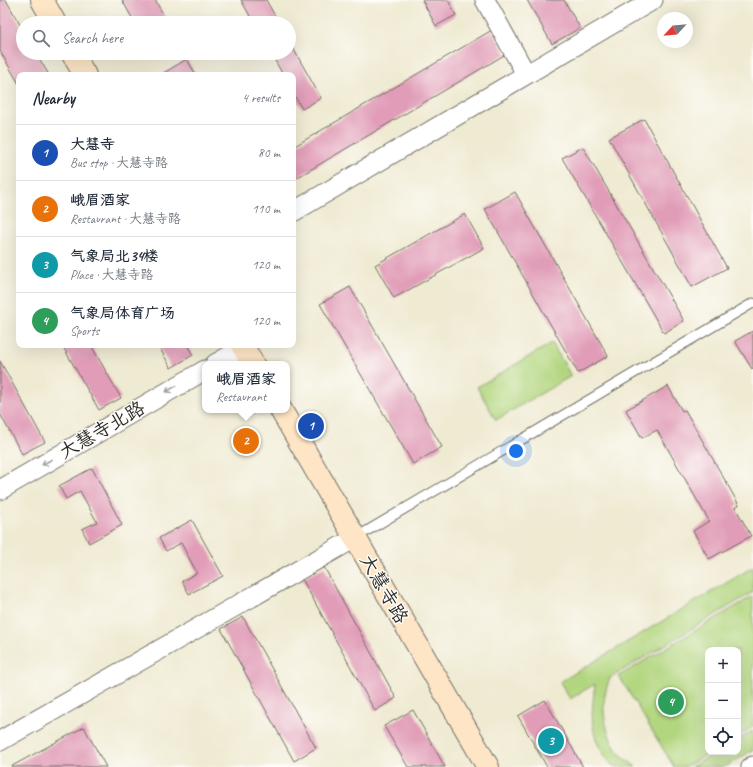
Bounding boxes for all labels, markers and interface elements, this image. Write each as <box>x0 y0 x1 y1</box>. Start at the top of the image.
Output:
north arrow <box>657 12 693 48</box>
search box <box>16 16 296 60</box>
icon: search <box>30 27 52 49</box>
text: Search here <box>62 29 123 48</box>
text: Nearby <box>32 88 75 109</box>
text: 4 results <box>242 90 280 106</box>
text: 大慧寺 <box>70 135 115 154</box>
text: 1 <box>42 145 48 161</box>
text: 80 m <box>258 145 280 161</box>
text: Bus stop · 大慧寺路 <box>70 155 168 171</box>
text: 峨眉酒家 <box>70 191 130 210</box>
text: 2 <box>42 201 48 217</box>
text: 110 m <box>252 201 280 217</box>
text: Restaurant · 大慧寺路 <box>70 211 181 227</box>
text: 气象局北34楼 <box>70 247 159 266</box>
text: 3 <box>42 257 48 273</box>
text: 120 m <box>252 257 280 273</box>
text: Place · 大慧寺路 <box>70 267 154 283</box>
text: 气象局体育广场 <box>70 304 175 323</box>
text: 4 <box>42 313 48 329</box>
text: 120 m <box>252 313 280 329</box>
text: Sports <box>70 323 99 339</box>
popup <box>202 361 290 413</box>
text: 峨眉酒家 <box>216 370 276 389</box>
one-way arrow <box>165 386 177 394</box>
text: Restaurant <box>216 389 266 405</box>
street label: 大慧寺北路 <box>55 396 149 464</box>
pin: 1 <box>298 411 324 441</box>
pin: 2 <box>233 426 259 456</box>
your location <box>506 441 526 461</box>
one-way arrow <box>41 459 53 467</box>
street label: 大慧寺路 <box>355 550 413 628</box>
map controls <box>705 647 741 755</box>
button: + <box>705 647 741 683</box>
button: − <box>705 683 741 719</box>
pin: 4 <box>658 687 684 717</box>
button: locate <box>705 719 741 755</box>
pin: 3 <box>538 726 564 756</box>

